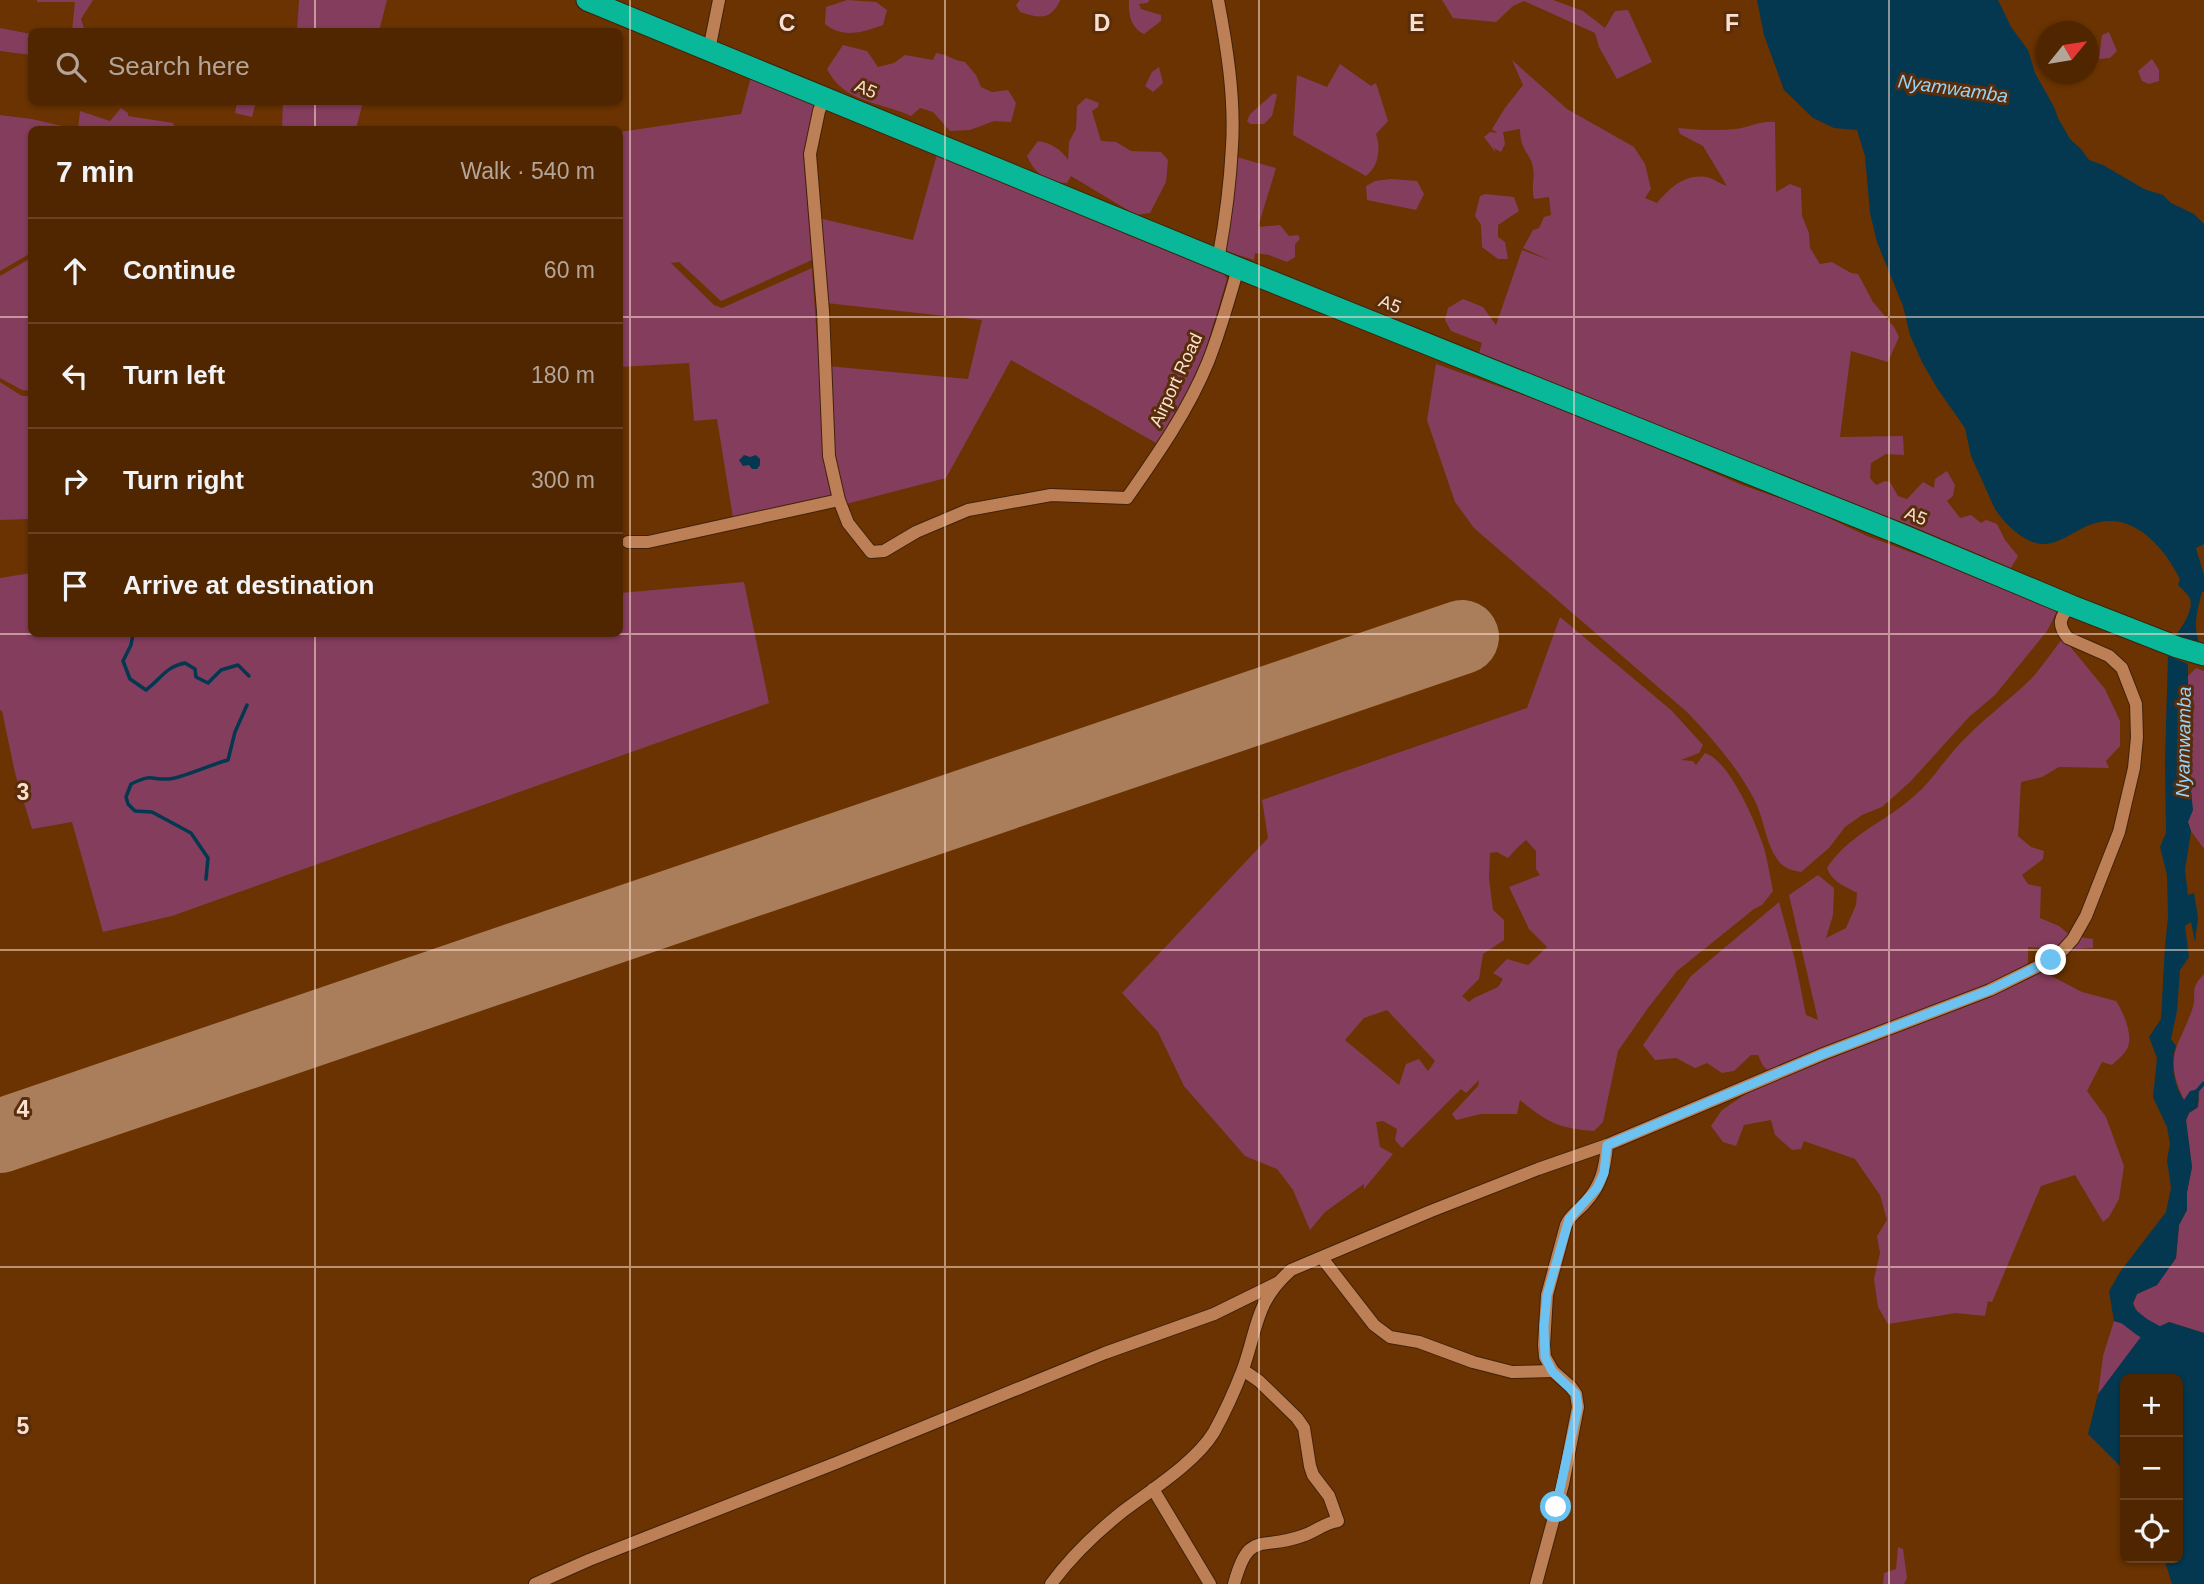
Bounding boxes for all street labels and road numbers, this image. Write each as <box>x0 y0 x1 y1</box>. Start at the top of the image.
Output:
street label: A5 <box>852 75 880 103</box>
street label: A5 <box>1376 291 1404 317</box>
street label: Airport Road <box>1146 330 1206 430</box>
street label: A5 <box>1902 503 1930 529</box>

